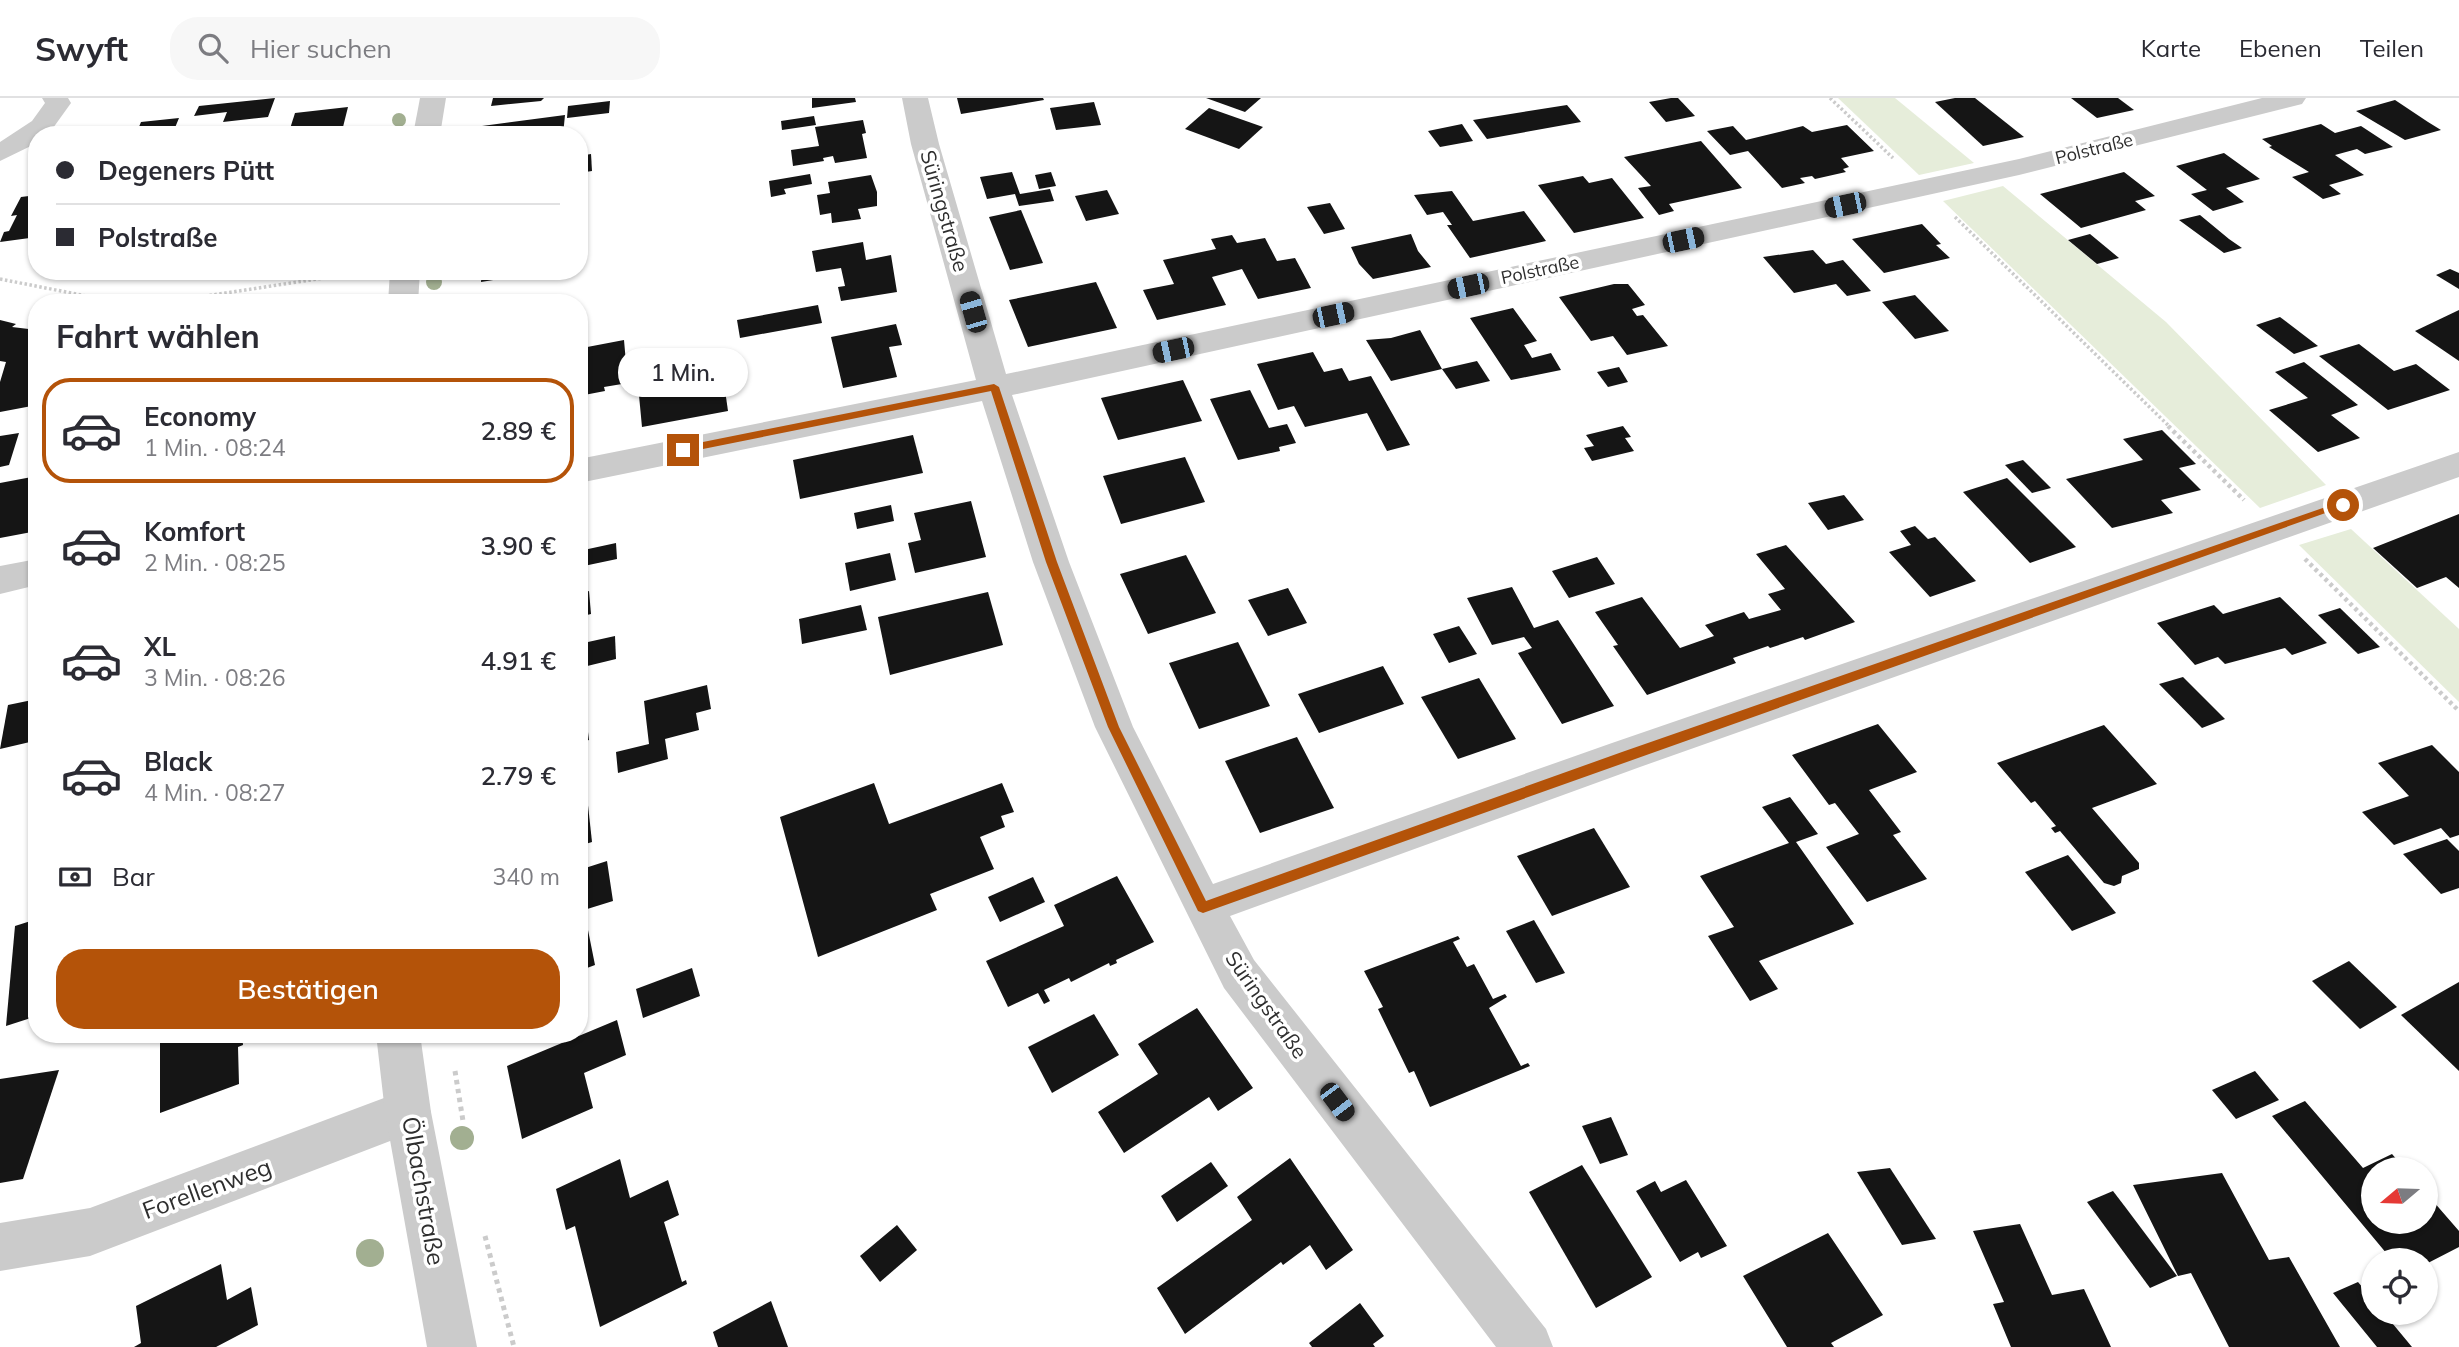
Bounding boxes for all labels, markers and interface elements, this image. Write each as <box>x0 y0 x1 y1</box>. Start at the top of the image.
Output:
search box <box>170 17 660 80</box>
text: Swyft <box>35 28 128 69</box>
icon: search <box>194 29 232 67</box>
text: Hier suchen <box>250 32 392 65</box>
text: Karte <box>2141 33 2201 63</box>
text: Ebenen <box>2239 33 2322 63</box>
text: Teilen <box>2360 33 2424 63</box>
street label: Polstraße <box>2053 128 2135 169</box>
street label: Süringstraße <box>915 147 975 275</box>
text: Degeners Pütt <box>98 154 274 187</box>
car <box>1823 190 1868 220</box>
text: Polstraße <box>98 221 218 254</box>
car <box>1661 225 1706 255</box>
street label: Polstraße <box>1499 250 1581 289</box>
car <box>1446 271 1491 301</box>
car <box>958 289 989 335</box>
car <box>1311 300 1356 330</box>
text: Fahrt wählen <box>56 316 260 356</box>
car <box>1151 335 1196 365</box>
callout: 1 Min. <box>618 348 748 398</box>
text: 1 Min. <box>651 358 715 387</box>
icon: car <box>60 399 123 462</box>
text: Economy <box>144 400 256 433</box>
text: 2.89 € <box>480 414 556 447</box>
text: 1 Min. · 08:24 <box>144 433 286 462</box>
route end <box>667 434 699 466</box>
route start <box>2327 489 2359 521</box>
icon: car <box>60 514 123 577</box>
text: Komfort <box>144 515 245 548</box>
text: 3.90 € <box>480 529 556 562</box>
text: 2 Min. · 08:25 <box>144 548 286 577</box>
icon: car <box>60 629 123 692</box>
text: XL <box>144 630 176 663</box>
text: 4.91 € <box>480 644 556 677</box>
text: 3 Min. · 08:26 <box>144 663 286 692</box>
icon: car <box>60 744 123 807</box>
text: Black <box>144 745 212 778</box>
text: 2.79 € <box>480 759 556 792</box>
text: 4 Min. · 08:27 <box>144 778 286 807</box>
icon: cash <box>56 858 94 896</box>
text: Bar <box>112 860 155 893</box>
text: 340 m <box>492 862 560 891</box>
street label: Süringstraße <box>1220 946 1313 1063</box>
button: Bestätigen <box>56 949 560 1029</box>
car <box>1316 1079 1359 1125</box>
street label: Ölbachstraße <box>396 1114 452 1268</box>
street label: Forellenweg <box>138 1151 275 1225</box>
north arrow <box>2361 1157 2438 1234</box>
map controls <box>2361 1157 2438 1325</box>
button: locate <box>2361 1248 2438 1325</box>

